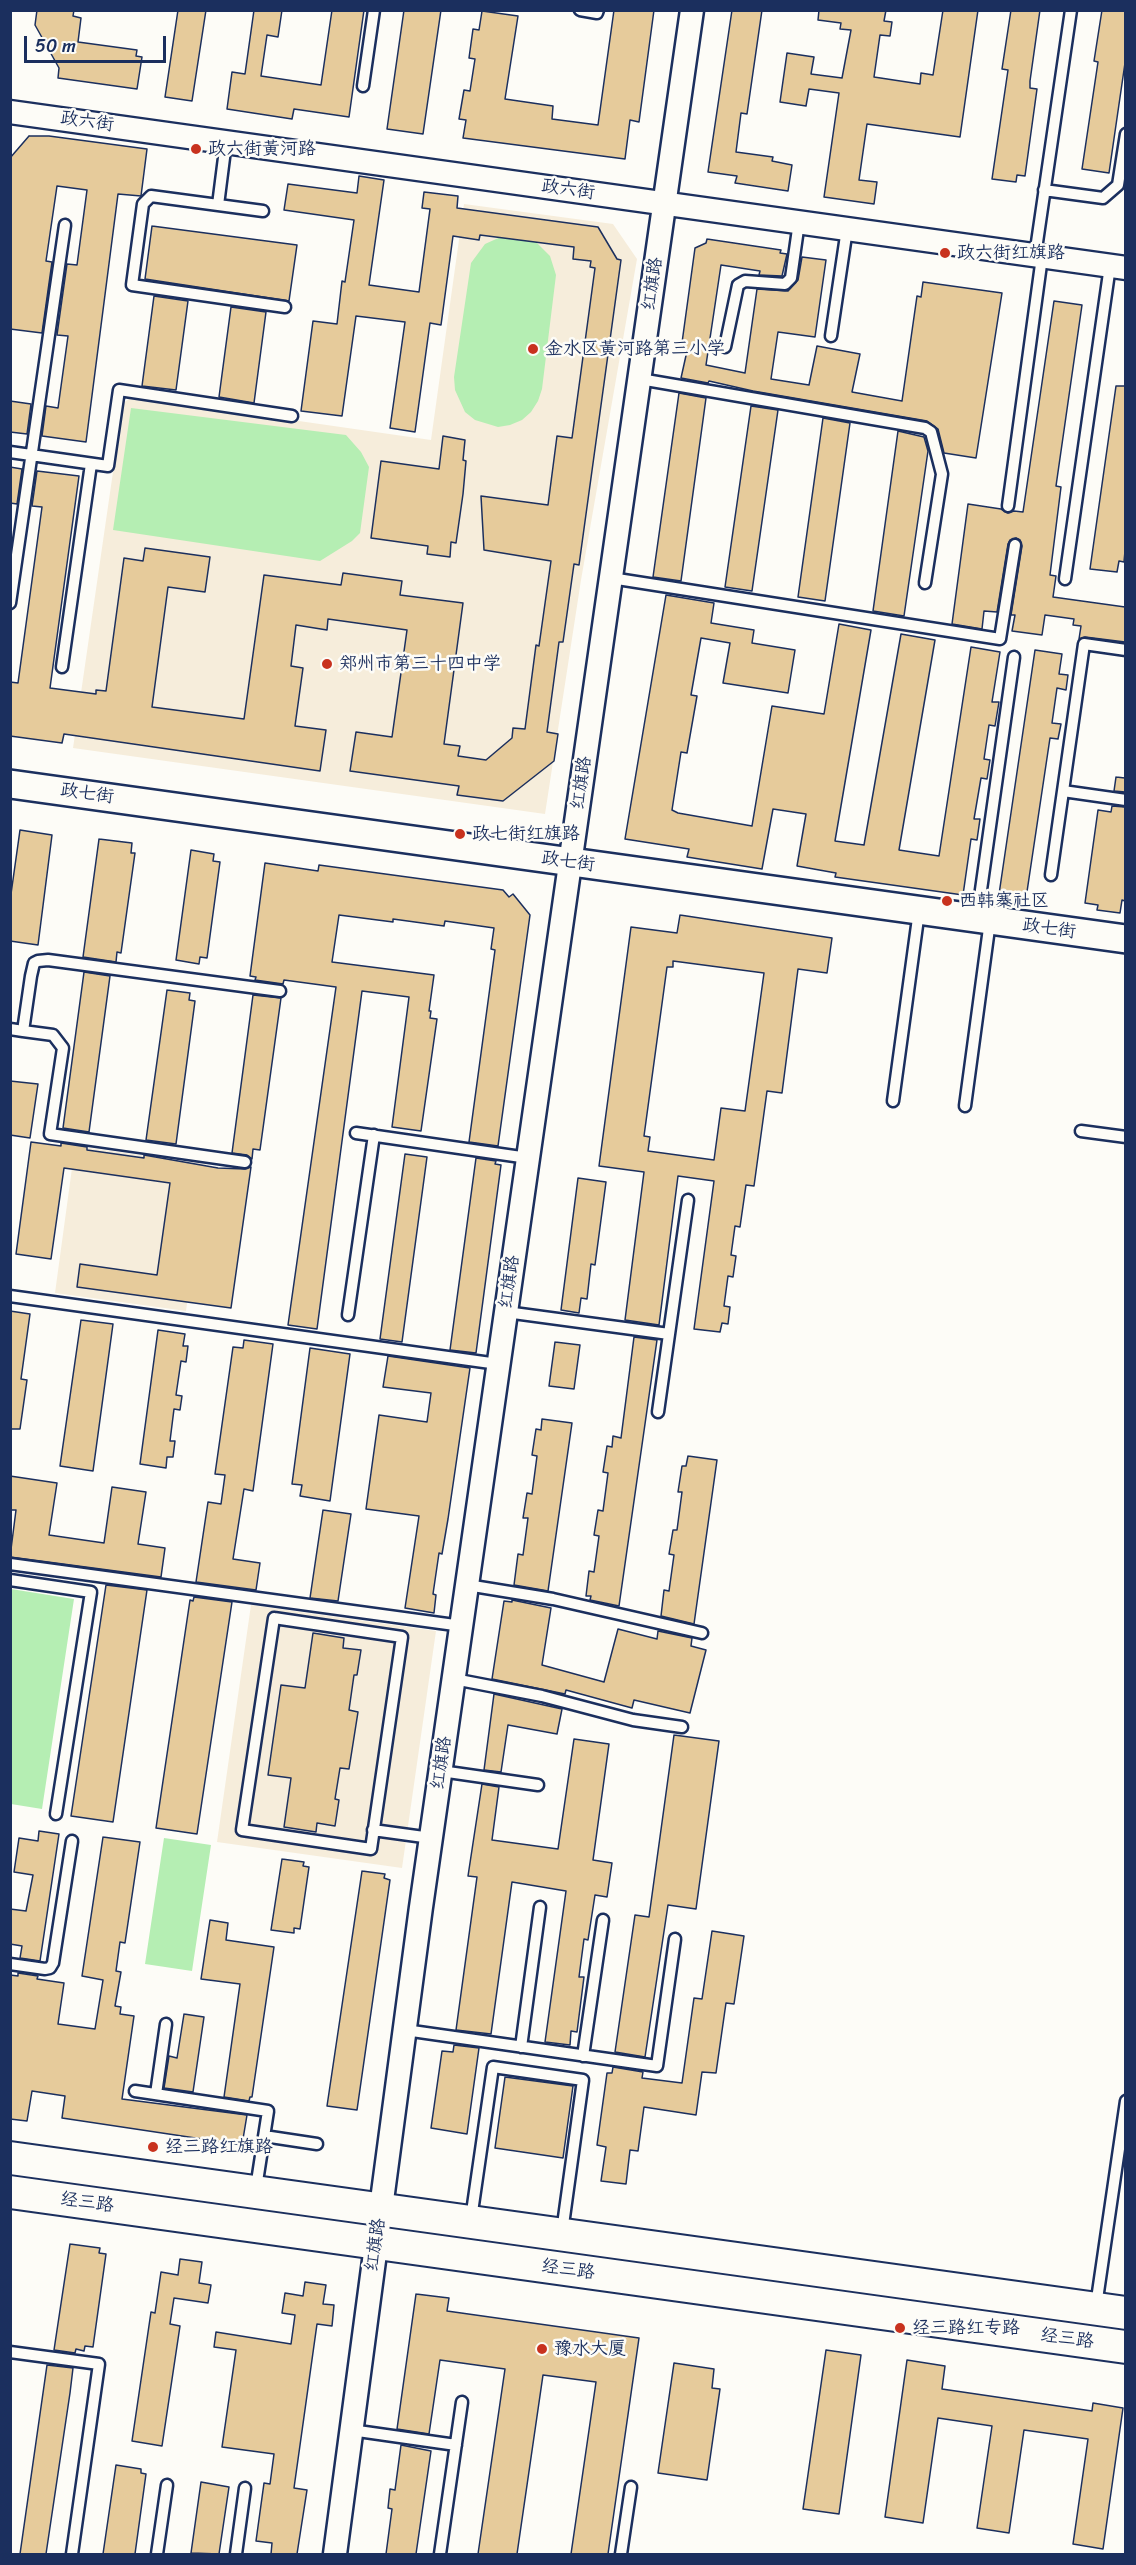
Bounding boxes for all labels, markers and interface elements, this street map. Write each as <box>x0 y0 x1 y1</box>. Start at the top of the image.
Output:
scale bar <box>27 24 170 62</box>
text: 50 m <box>35 30 76 62</box>
street label: 政六街 <box>59 108 115 136</box>
place label: 政六街黄河路 <box>208 138 316 160</box>
marker: 政六街黄河路 <box>189 142 203 156</box>
street label: 政六街 <box>540 176 596 204</box>
place label: 政六街红旗路 <box>957 242 1065 264</box>
marker: 政六街红旗路 <box>938 246 952 260</box>
street label: 红旗路 <box>639 256 667 312</box>
place label: 金水区黄河路第三小学 <box>545 338 725 360</box>
marker: 金水区黄河路第三小学 <box>526 342 540 356</box>
place label: 郑州市第三十四中学 <box>339 653 501 675</box>
marker: 郑州市第三十四中学 <box>320 657 334 671</box>
street label: 红旗路 <box>568 755 596 811</box>
street label: 政七街 <box>59 780 115 808</box>
place label: 政七街红旗路 <box>472 823 580 845</box>
marker: 政七街红旗路 <box>453 827 467 841</box>
street label: 政七街 <box>540 848 596 876</box>
place label: 西韩寨社区 <box>959 890 1049 912</box>
marker: 西韩寨社区 <box>940 894 954 908</box>
street label: 政七街 <box>1021 915 1077 943</box>
street label: 红旗路 <box>496 1254 524 1310</box>
street label: 红旗路 <box>428 1735 456 1791</box>
place label: 经三路红旗路 <box>165 2136 273 2158</box>
marker: 经三路红旗路 <box>146 2140 160 2154</box>
street label: 经三路 <box>59 2189 115 2217</box>
street label: 红旗路 <box>362 2217 390 2273</box>
street label: 经三路 <box>540 2256 596 2284</box>
place label: 经三路红专路 <box>912 2317 1020 2339</box>
marker: 经三路红专路 <box>893 2321 907 2335</box>
street label: 经三路 <box>1039 2325 1095 2353</box>
place label: 豫水大厦 <box>554 2338 626 2360</box>
marker: 豫水大厦 <box>535 2342 549 2356</box>

